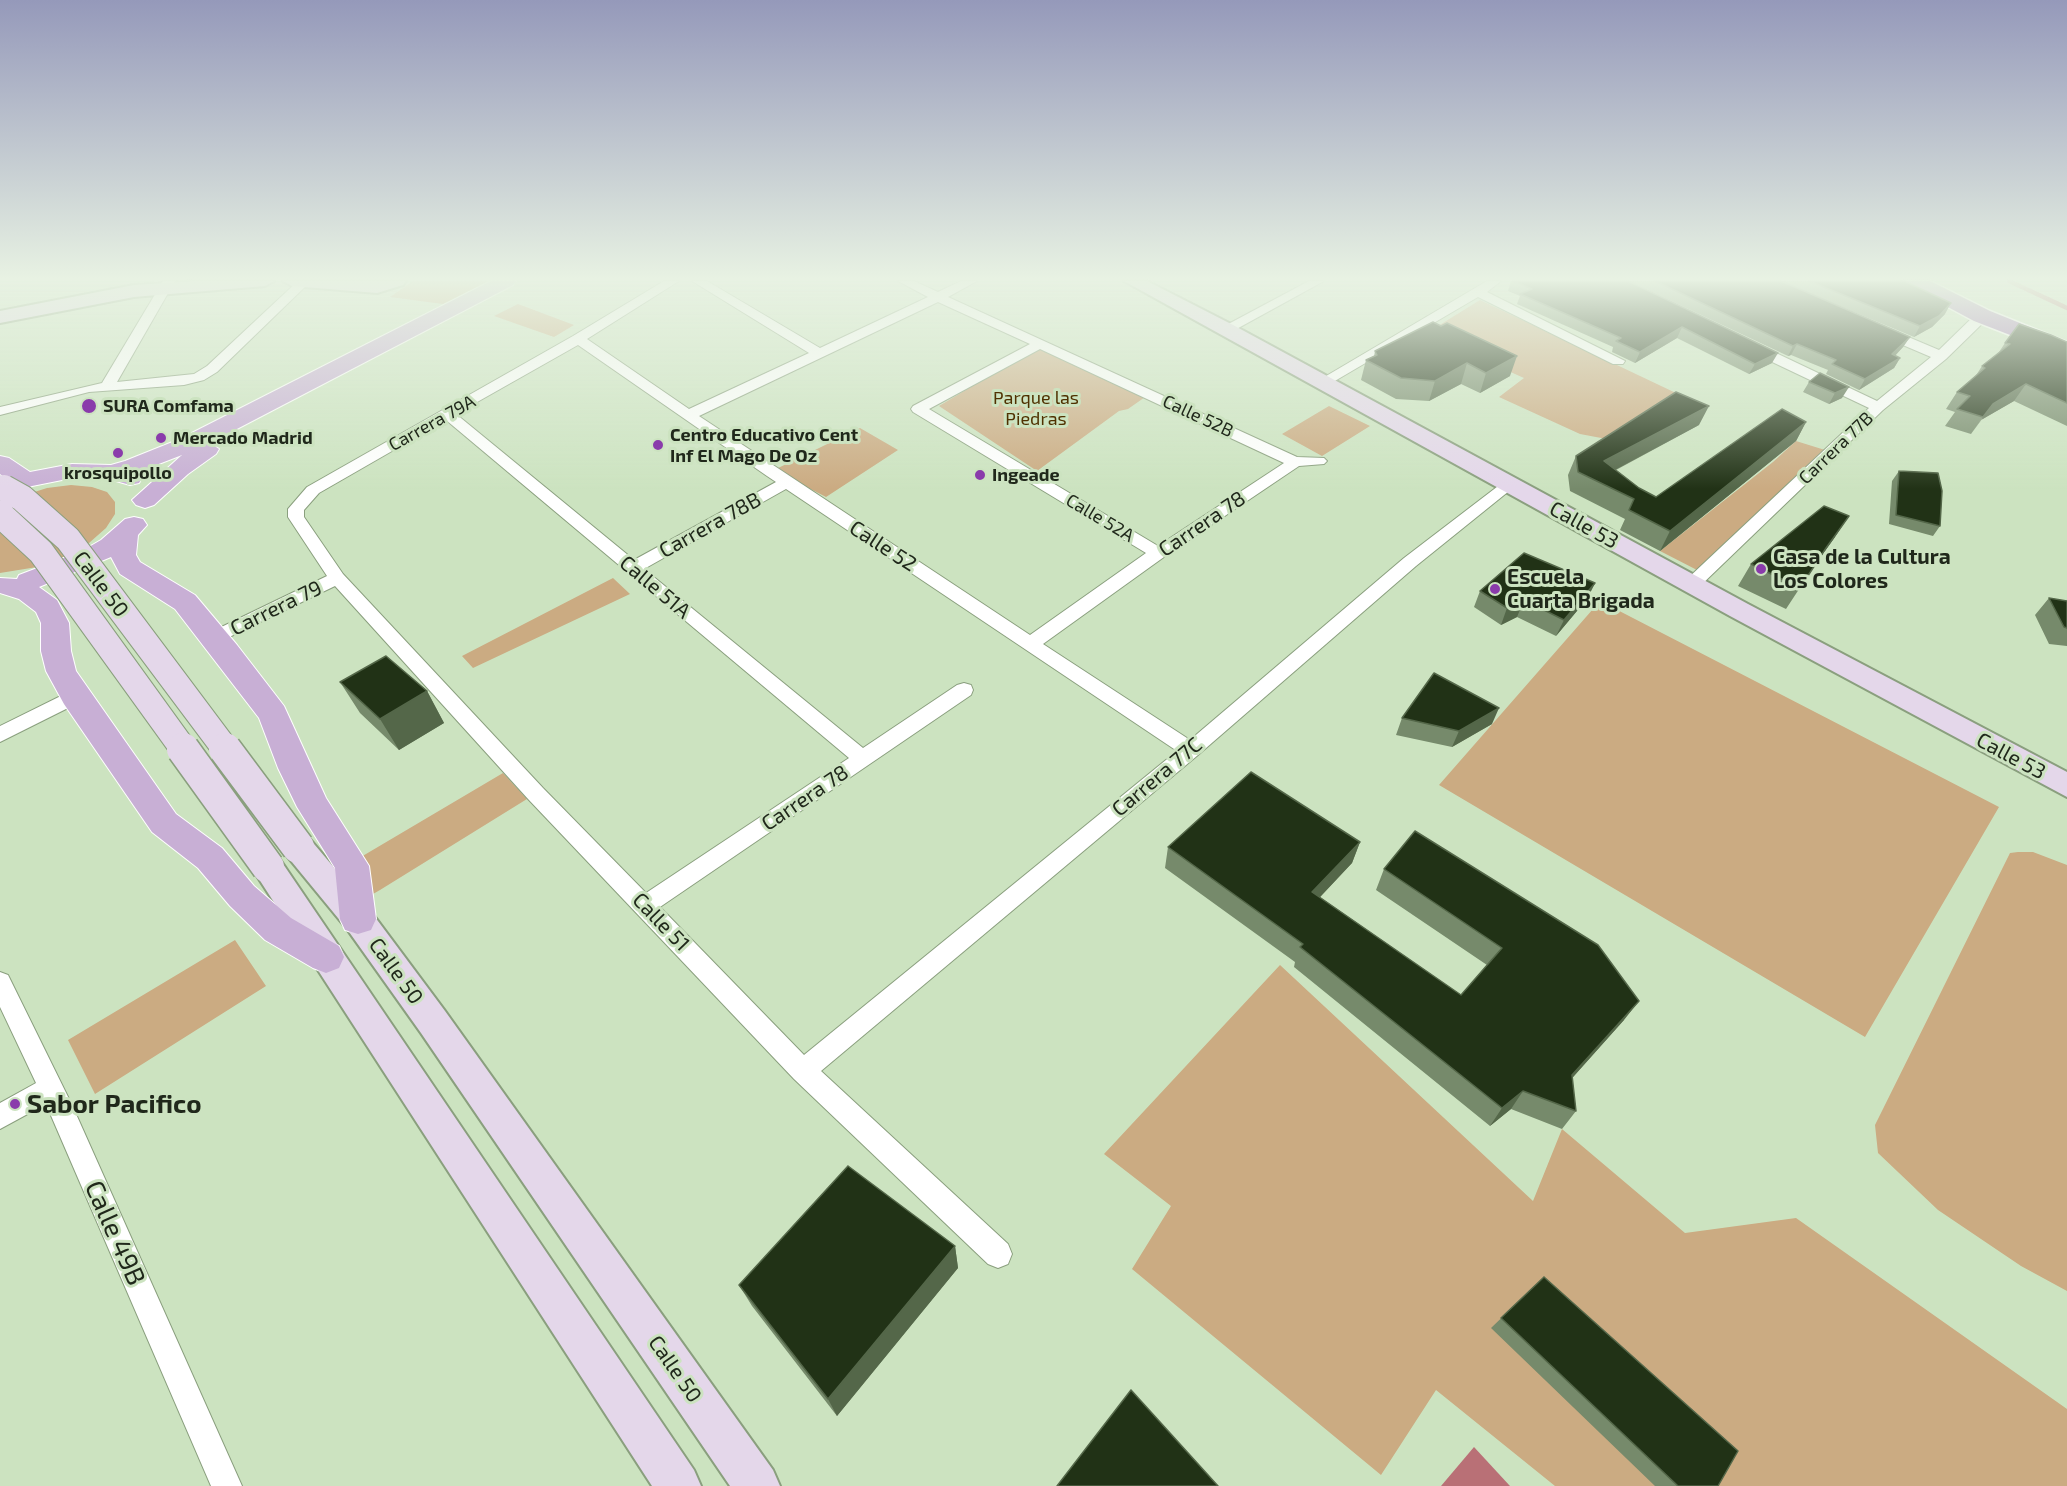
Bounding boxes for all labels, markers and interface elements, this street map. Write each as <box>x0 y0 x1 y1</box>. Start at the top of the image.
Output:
park label: Parque las Piedras <box>993 387 1079 430</box>
street label: Carrera 79A <box>385 390 479 456</box>
street label: Calle 52B <box>1159 390 1237 442</box>
place label: SURA Comfama <box>103 395 234 417</box>
marker: SURA Comfama <box>80 397 98 415</box>
street label: Carrera 77B <box>1794 407 1878 489</box>
place label: Centro Educativo Cent Inf El Mago De Oz <box>670 424 858 466</box>
place label: Mercado Madrid <box>173 427 313 449</box>
marker: Mercado Madrid <box>154 431 168 445</box>
marker: Centro Educativo Cent Inf El Mago De Oz <box>651 438 665 452</box>
marker: krosquipollo <box>111 446 125 460</box>
place label: krosquipollo <box>64 462 172 484</box>
place label: Ingeade <box>992 464 1060 486</box>
marker: Ingeade <box>973 468 987 482</box>
street label: Carrera 78 <box>1154 486 1250 562</box>
street label: Carrera 78B <box>655 487 765 563</box>
street label: Calle 52A <box>1062 489 1138 547</box>
street label: Calle 53 <box>1545 496 1623 554</box>
street label: Calle 52 <box>845 515 921 577</box>
place label: Casa de la Cultura Los Colores <box>1773 544 1951 594</box>
street label: Calle 50 <box>68 546 134 622</box>
street label: Calle 51A <box>614 550 696 624</box>
marker: Casa de la Cultura Los Colores <box>1754 562 1768 576</box>
place label: Escuela Cuarta Brigada <box>1507 564 1655 614</box>
street label: Carrera 79 <box>226 575 326 641</box>
marker: Escuela Cuarta Brigada <box>1488 582 1502 596</box>
street label: Calle 53 <box>1972 727 2050 785</box>
street label: Carrera 77C <box>1107 732 1207 822</box>
street label: Carrera 78 <box>757 760 853 836</box>
street label: Calle 51 <box>627 888 695 956</box>
street label: Calle 50 <box>364 933 428 1009</box>
place label: Sabor Pacifico <box>27 1088 201 1120</box>
marker: Sabor Pacifico <box>8 1097 22 1111</box>
street label: Calle 49B <box>78 1176 152 1290</box>
street label: Calle 50 <box>643 1331 707 1407</box>

